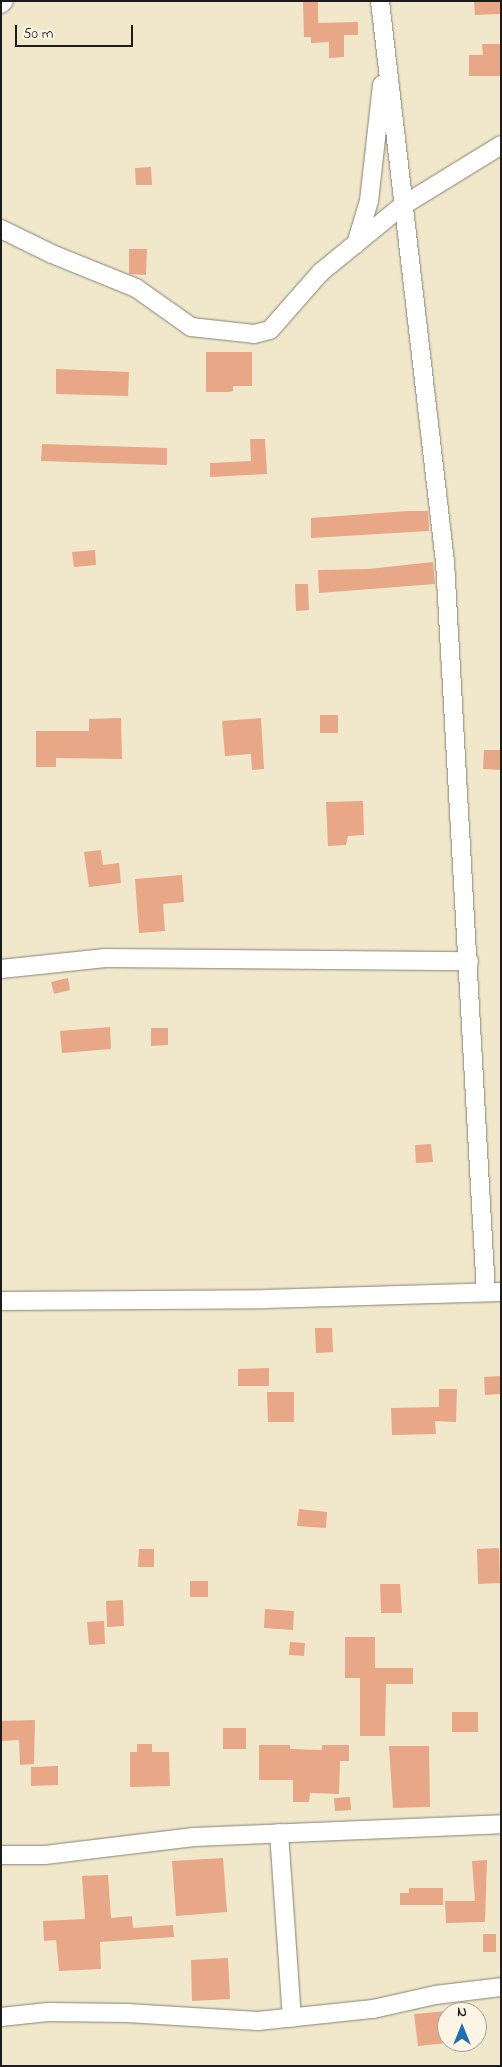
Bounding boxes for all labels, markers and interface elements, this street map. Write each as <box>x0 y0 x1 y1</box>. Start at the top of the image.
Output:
scale bar <box>18 15 135 47</box>
text: 50 m <box>23 23 53 45</box>
north arrow <box>437 2002 487 2052</box>
text: N <box>457 2002 467 2023</box>

